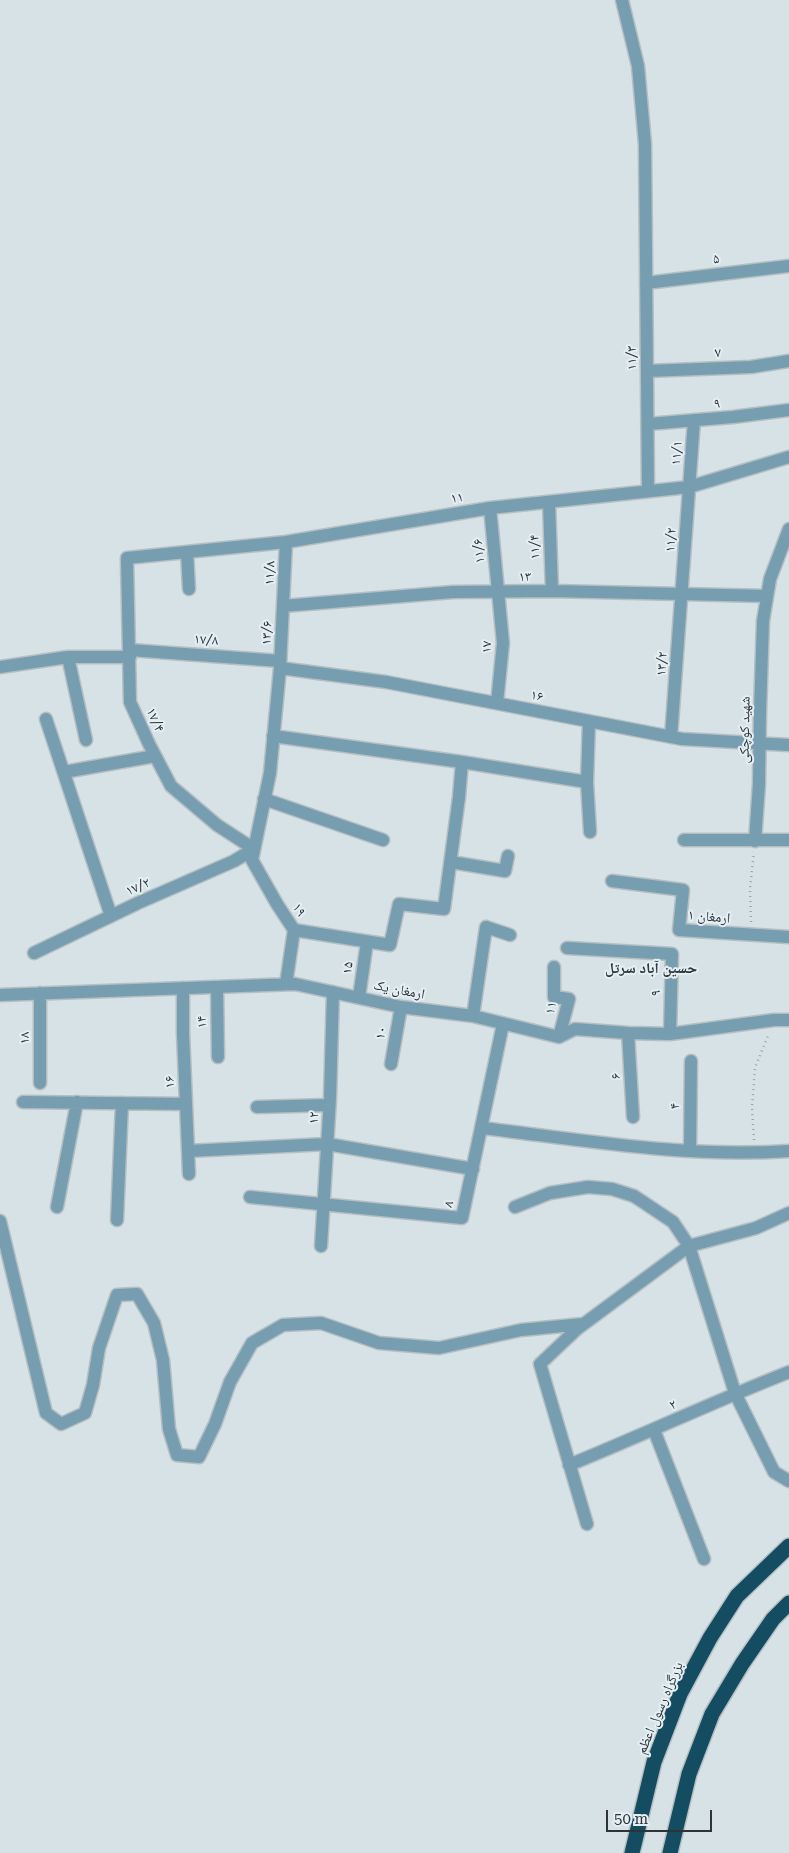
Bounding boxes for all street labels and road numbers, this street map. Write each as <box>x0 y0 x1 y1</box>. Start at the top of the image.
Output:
street label: ۵ <box>712 250 720 268</box>
street label: ۷ <box>714 344 722 362</box>
street label: ۱۱/۳ <box>623 345 641 371</box>
street label: ۹ <box>713 395 721 413</box>
street label: ۱۱/۱ <box>668 440 686 466</box>
street label: ۱۱ <box>449 489 465 507</box>
street label: ۱۱/۲ <box>662 527 680 553</box>
street label: ۱۱/۴ <box>526 534 544 560</box>
street label: ۱۱/۶ <box>470 538 488 564</box>
street label: ۱۱/۸ <box>261 560 279 586</box>
street label: ۱۳ <box>519 568 531 586</box>
street label: ۱۳/۶ <box>258 620 276 646</box>
street label: ۱۷/۸ <box>193 631 219 649</box>
street label: ۱۷ <box>478 640 496 654</box>
street label: ۱۳/۲ <box>653 651 671 677</box>
street label: ۱۶ <box>529 687 545 705</box>
street label: شهید کوچکی <box>736 696 754 764</box>
street label: ۱۷/۴ <box>142 705 168 735</box>
street label: ۱۷/۲ <box>123 874 153 900</box>
street label: ۱۹ <box>289 900 309 920</box>
street label: ارمغان ۱ <box>687 907 731 927</box>
street label: ۱۵ <box>339 961 357 975</box>
street label: ارمغان یک <box>372 977 426 1003</box>
street label: ۹ <box>648 990 664 996</box>
street label: ۱۱ <box>541 1000 561 1016</box>
street label: ۱۴ <box>193 1016 211 1028</box>
street label: ۱۰ <box>372 1025 390 1041</box>
street label: ۱۸ <box>17 1032 33 1044</box>
street label: ۶ <box>607 1072 625 1080</box>
street label: ۱۶ <box>161 1075 179 1089</box>
street label: ۴ <box>667 1103 683 1109</box>
street label: ۱۲ <box>305 1111 323 1125</box>
street label: ۸ <box>440 1198 458 1210</box>
street label: ۲ <box>667 1396 679 1414</box>
street label: بزرگراه رسول اعظم <box>633 1659 687 1757</box>

